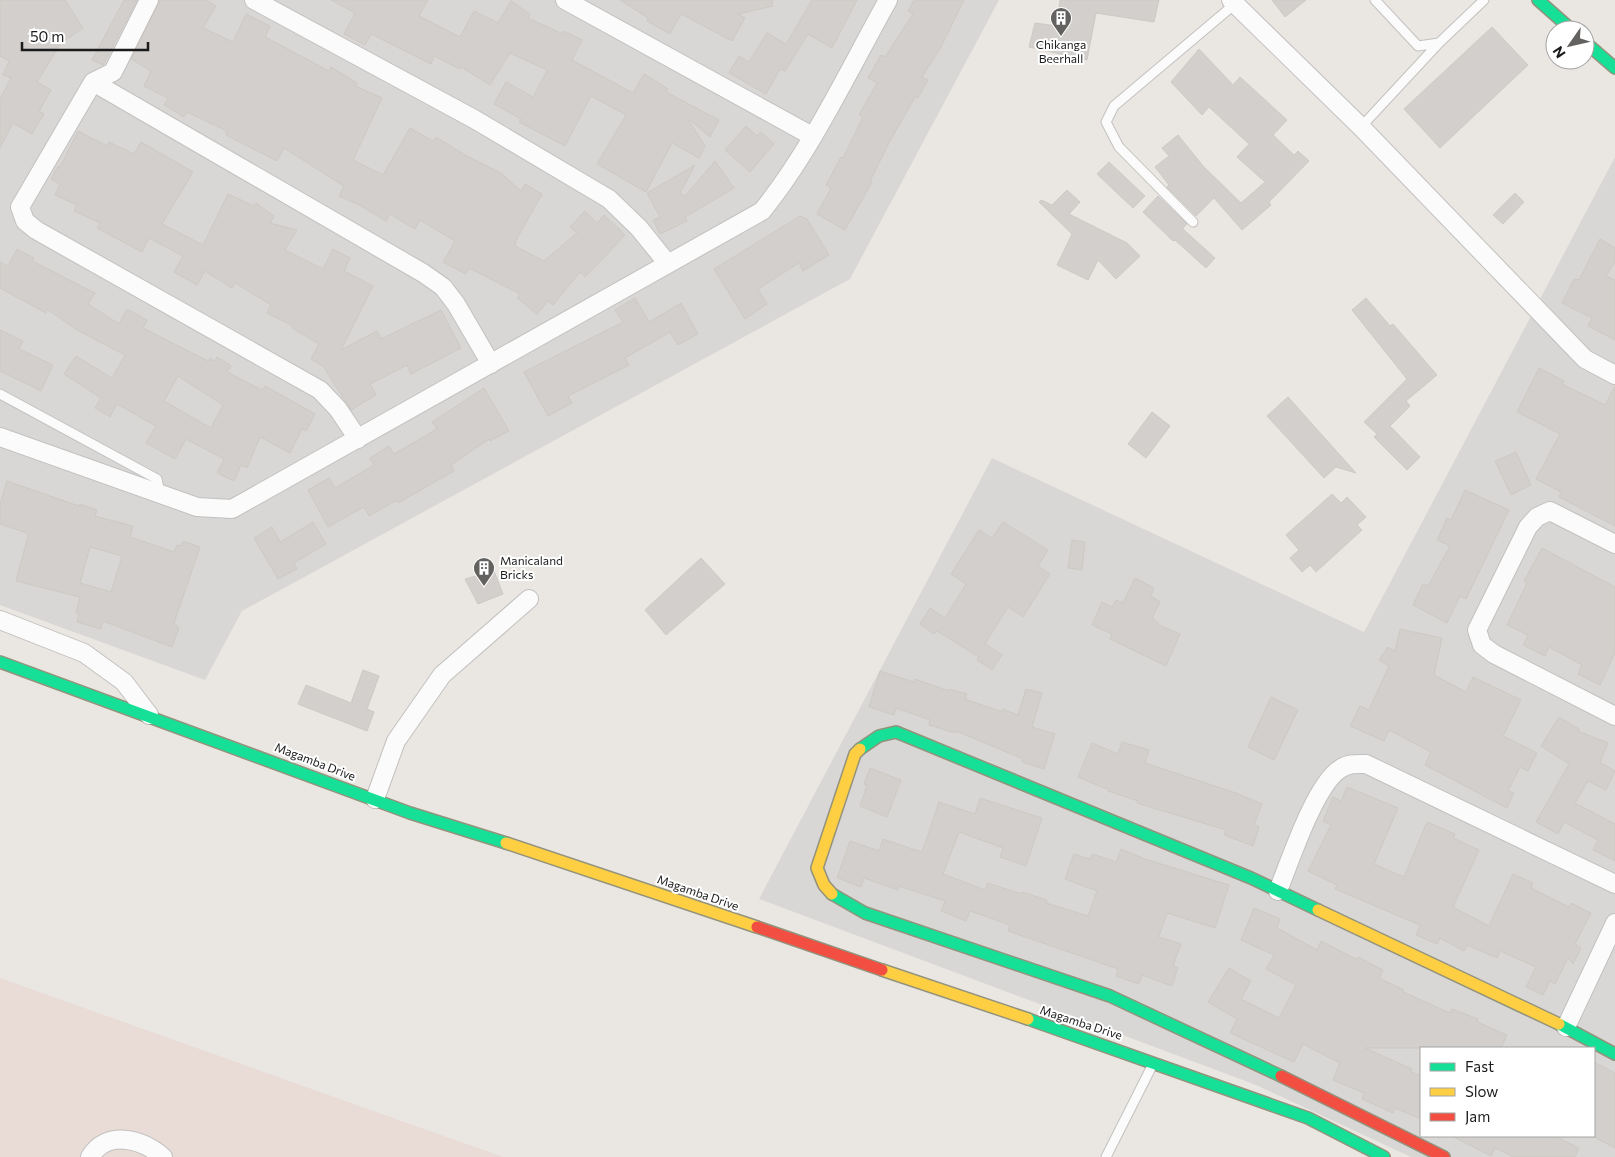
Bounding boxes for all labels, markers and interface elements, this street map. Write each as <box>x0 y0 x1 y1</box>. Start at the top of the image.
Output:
building icon: Chikanga Beerhall <box>1049 6 1073 37</box>
scale bar <box>22 20 149 52</box>
north arrow <box>1545 20 1595 70</box>
text: 50 m <box>30 27 64 45</box>
place label: Chikanga Beerhall <box>1036 37 1086 65</box>
text: N <box>1549 43 1569 62</box>
place label: Manicaland Bricks <box>500 553 563 581</box>
building icon: Manicaland Bricks <box>472 556 496 587</box>
street label: Magamba Drive <box>273 739 358 783</box>
street label: Magamba Drive <box>656 872 741 913</box>
street label: Magamba Drive <box>1038 1002 1124 1042</box>
legend <box>1420 1047 1595 1137</box>
text: Fast <box>1465 1057 1494 1075</box>
text: Slow <box>1465 1082 1498 1100</box>
text: Jam <box>1465 1107 1490 1125</box>

